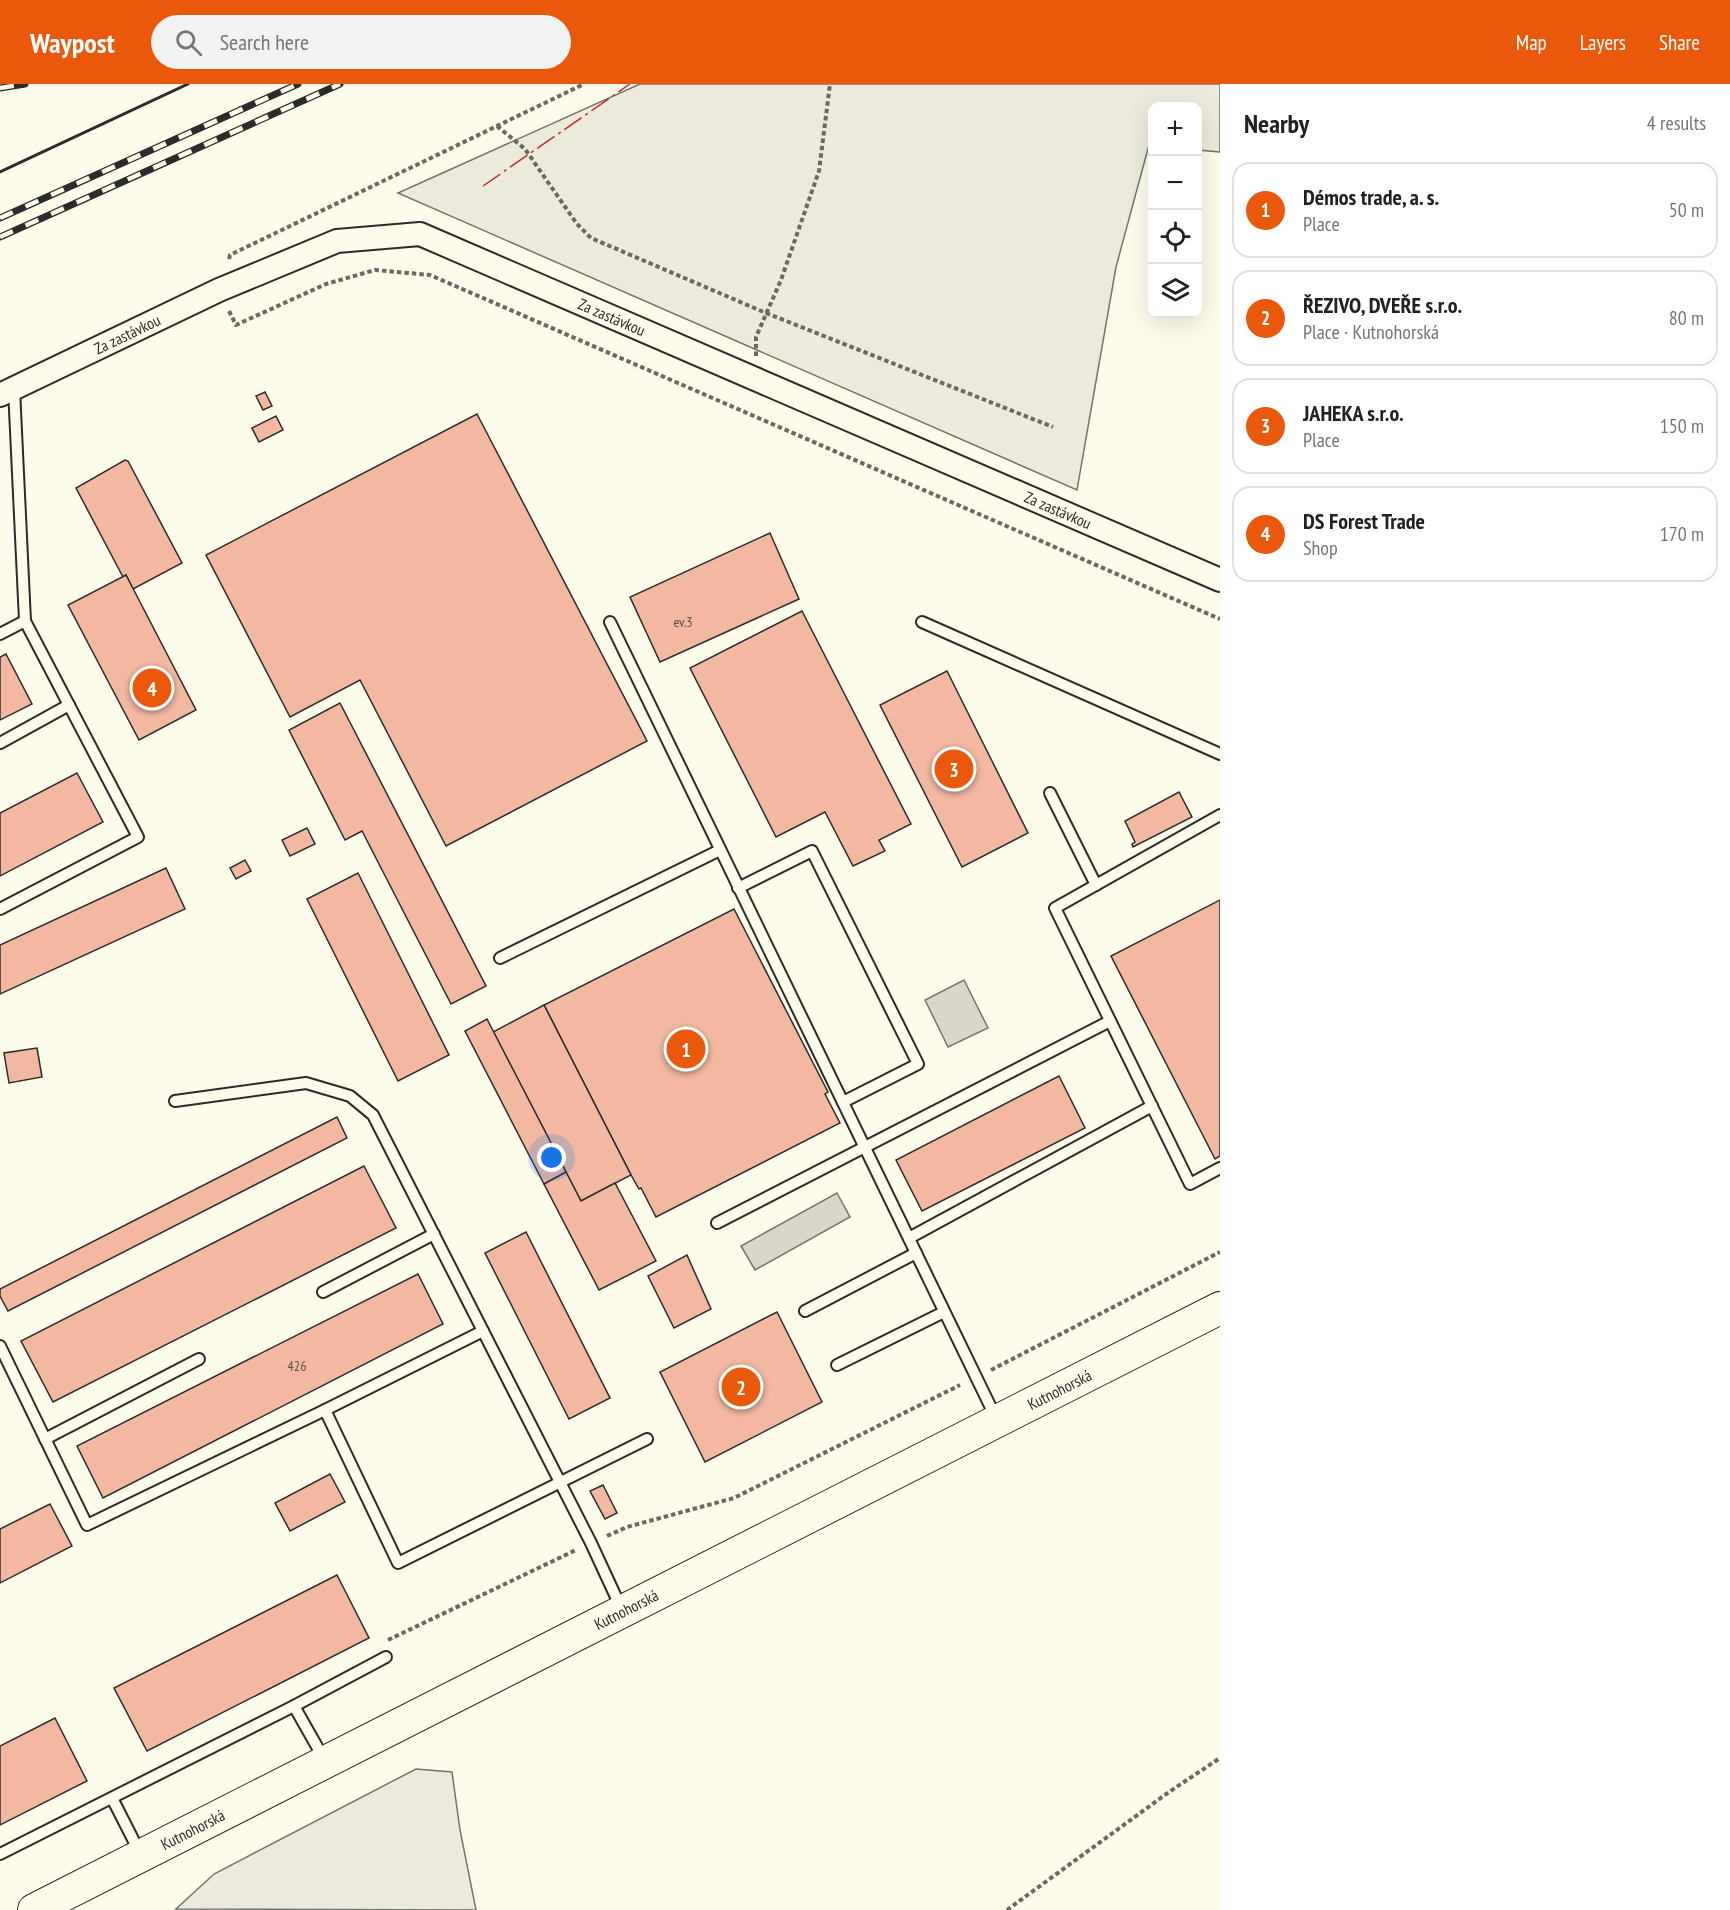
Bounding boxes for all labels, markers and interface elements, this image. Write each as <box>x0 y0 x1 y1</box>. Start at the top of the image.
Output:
search box <box>151 15 571 69</box>
text: Waypost <box>30 24 115 61</box>
icon: search <box>172 26 205 59</box>
text: Search here <box>220 28 309 56</box>
text: Map <box>1516 29 1547 56</box>
text: Layers <box>1580 29 1626 56</box>
text: Share <box>1659 29 1700 56</box>
map controls <box>1148 102 1202 318</box>
button: + <box>1148 102 1202 156</box>
text: Nearby <box>1244 107 1309 140</box>
text: 4 results <box>1647 110 1706 136</box>
button: − <box>1148 156 1202 210</box>
text: Démos trade, a. s. <box>1303 183 1439 211</box>
text: 1 <box>1261 197 1270 223</box>
text: 50 m <box>1669 197 1704 223</box>
button: locate <box>1148 210 1202 264</box>
text: Place <box>1303 211 1340 237</box>
button: layers <box>1148 264 1202 318</box>
text: ŘEZIVO, DVEŘE s.r.o. <box>1303 291 1462 319</box>
street label: Za zastávkou <box>575 294 649 340</box>
text: 2 <box>1261 305 1270 331</box>
text: 80 m <box>1669 305 1704 331</box>
street label: Za zastávkou <box>91 310 164 358</box>
text: Place · Kutnohorská <box>1303 319 1439 345</box>
text: JAHEKA s.r.o. <box>1303 399 1404 427</box>
text: 3 <box>1261 413 1270 439</box>
text: 150 m <box>1660 413 1704 439</box>
text: Place <box>1303 427 1340 453</box>
street label: Za zastávkou <box>1021 487 1095 533</box>
text: DS Forest Trade <box>1303 507 1425 535</box>
text: 4 <box>1261 521 1270 547</box>
text: 170 m <box>1660 521 1704 547</box>
text: Shop <box>1303 535 1338 561</box>
house number: ev.3 <box>674 613 692 631</box>
pin: 4 <box>132 666 172 710</box>
pin: 3 <box>934 746 974 792</box>
pin: 1 <box>666 1026 706 1072</box>
your location <box>537 1143 566 1172</box>
house number: 426 <box>288 1357 306 1375</box>
pin: 2 <box>722 1364 760 1410</box>
street label: Kutnohorská <box>1024 1365 1095 1414</box>
street label: Kutnohorská <box>591 1585 662 1634</box>
street label: Kutnohorská <box>157 1805 228 1854</box>

